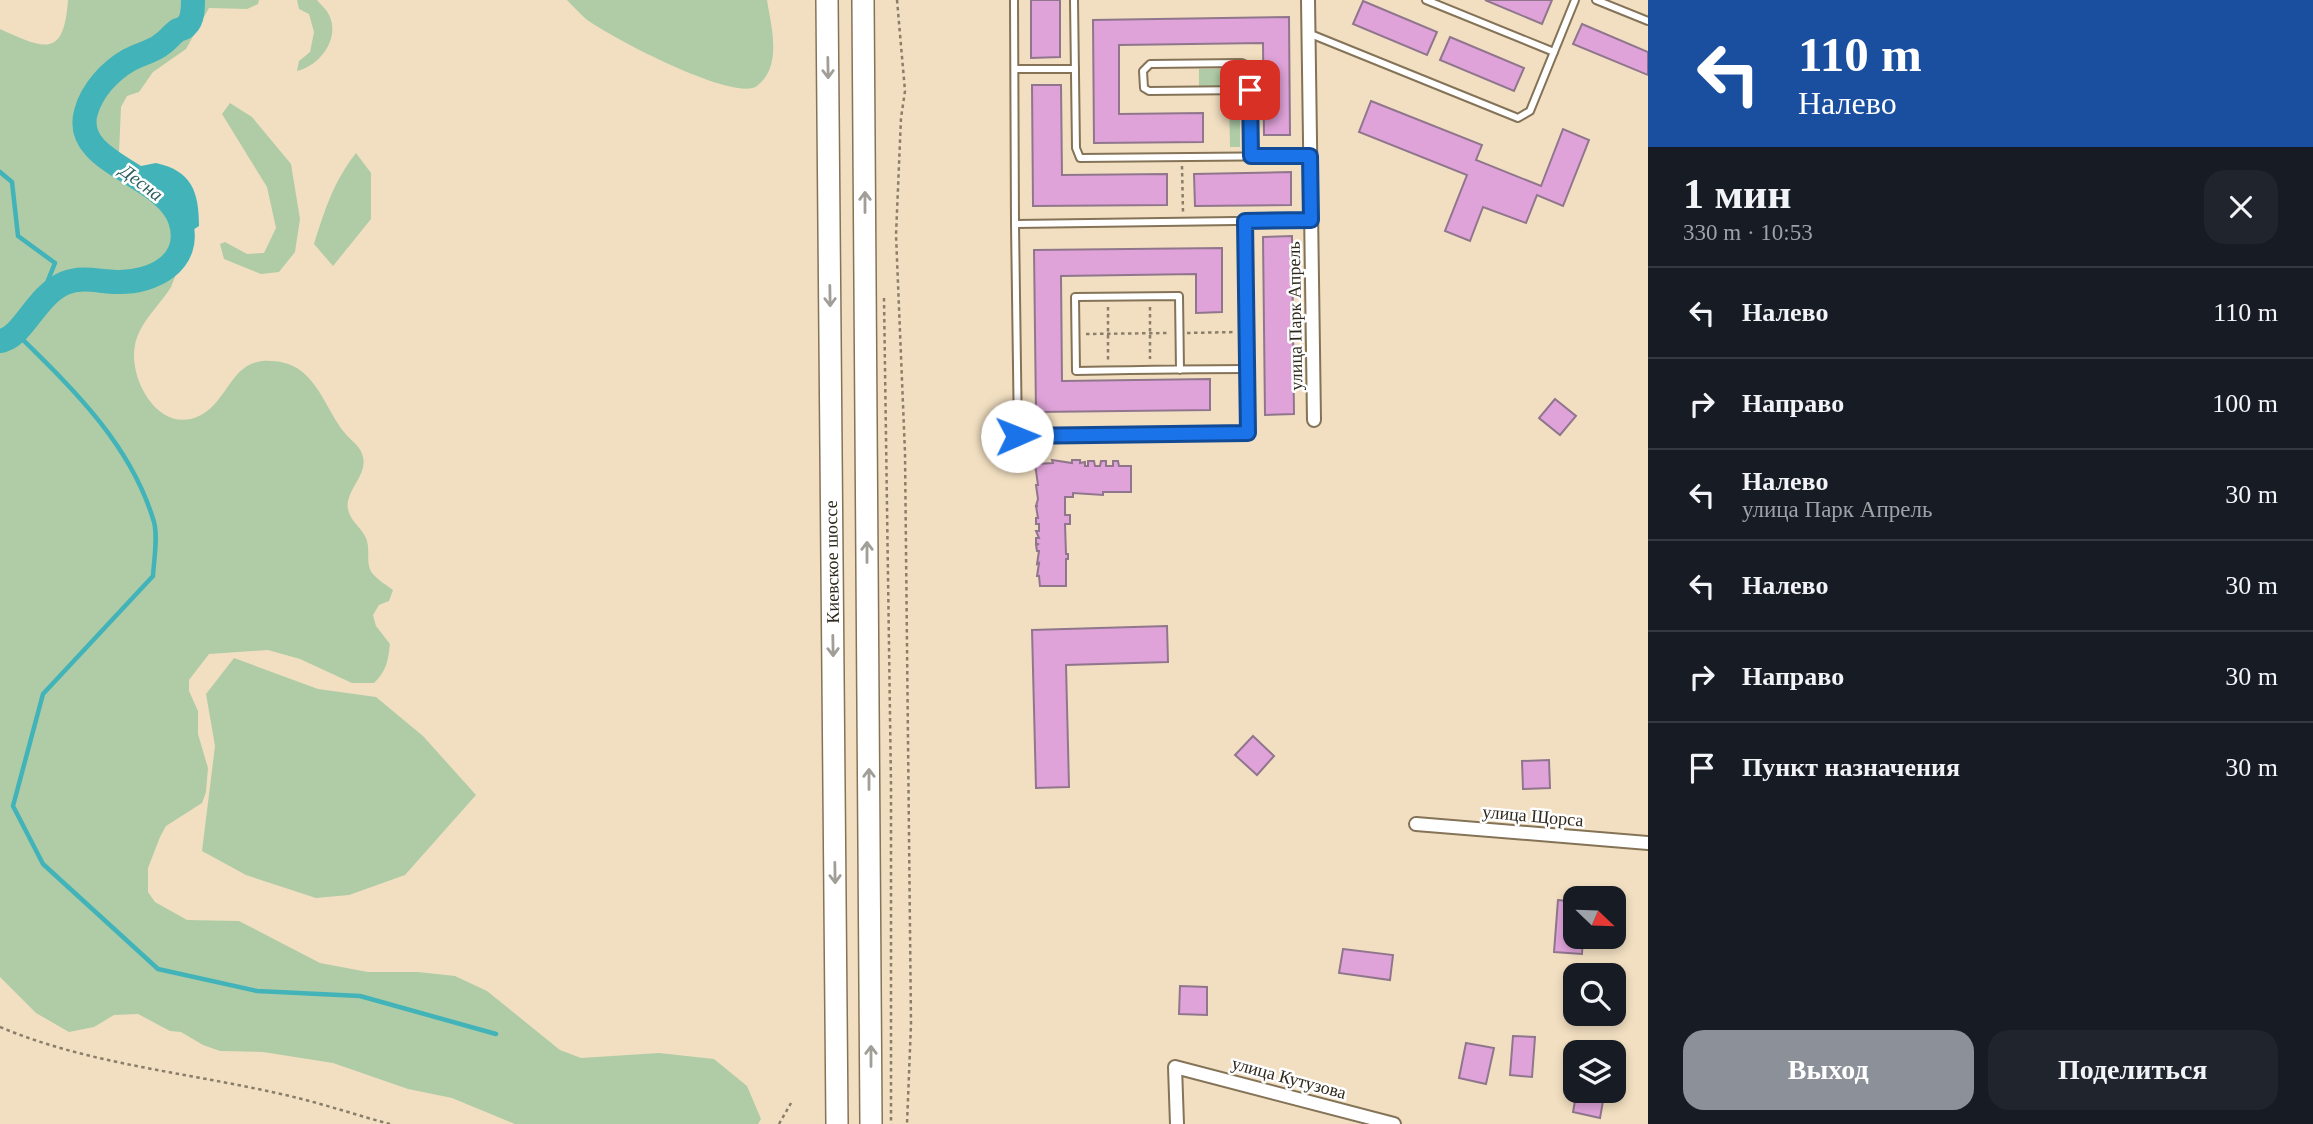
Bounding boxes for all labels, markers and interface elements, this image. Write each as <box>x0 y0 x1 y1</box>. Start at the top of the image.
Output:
text: 110 m <box>1798 27 1922 82</box>
icon: left <box>1683 28 1774 119</box>
one-way arrow <box>821 56 835 79</box>
pin <box>1220 60 1280 120</box>
icon: arrive <box>1231 71 1269 109</box>
text: Налево <box>1798 85 1897 121</box>
water label: Десна <box>115 158 167 205</box>
button: close <box>2204 170 2278 244</box>
text: 1 мин <box>1683 171 1792 217</box>
one-way arrow <box>858 191 871 214</box>
text: 330 m · 10:53 <box>1683 220 1813 245</box>
street label: улица Парк Апрель <box>1284 241 1306 391</box>
one-way arrow <box>823 284 837 307</box>
icon: left <box>1683 294 1721 332</box>
text: Налево <box>1742 298 1828 327</box>
text: 110 m <box>2213 298 2278 327</box>
icon: right <box>1683 385 1721 423</box>
text: Направо <box>1742 389 1844 418</box>
text: 100 m <box>2212 389 2278 418</box>
position arrow <box>980 399 1054 473</box>
text: Налево <box>1742 467 1828 496</box>
icon: left <box>1683 476 1721 514</box>
text: 30 m <box>2225 480 2278 509</box>
text: улица Парк Апрель <box>1742 497 1932 522</box>
street label: Киевское шоссе <box>821 500 843 624</box>
one-way arrow <box>860 541 874 564</box>
icon: left <box>1683 567 1721 605</box>
text: Налево <box>1742 571 1828 600</box>
text: 30 m <box>2225 571 2278 600</box>
one-way arrow <box>826 634 840 657</box>
icon: right <box>1683 658 1721 696</box>
text: Направо <box>1742 662 1844 691</box>
text: 30 m <box>2225 662 2278 691</box>
icon: arrive <box>1683 749 1721 787</box>
text: Пункт назначения <box>1742 753 1960 782</box>
text: 30 m <box>2225 753 2278 782</box>
one-way arrow <box>862 768 876 791</box>
street label: улица Щорса <box>1482 802 1584 830</box>
one-way arrow <box>828 861 842 884</box>
north arrow <box>1563 886 1626 948</box>
map controls <box>1563 886 1626 1103</box>
button: search <box>1563 963 1626 1026</box>
button: Выход <box>1683 1030 1974 1110</box>
button: Поделиться <box>1988 1030 2278 1110</box>
button: layers <box>1563 1040 1626 1103</box>
one-way arrow <box>864 1045 878 1068</box>
street label: улица Кутузова <box>1230 1053 1348 1103</box>

